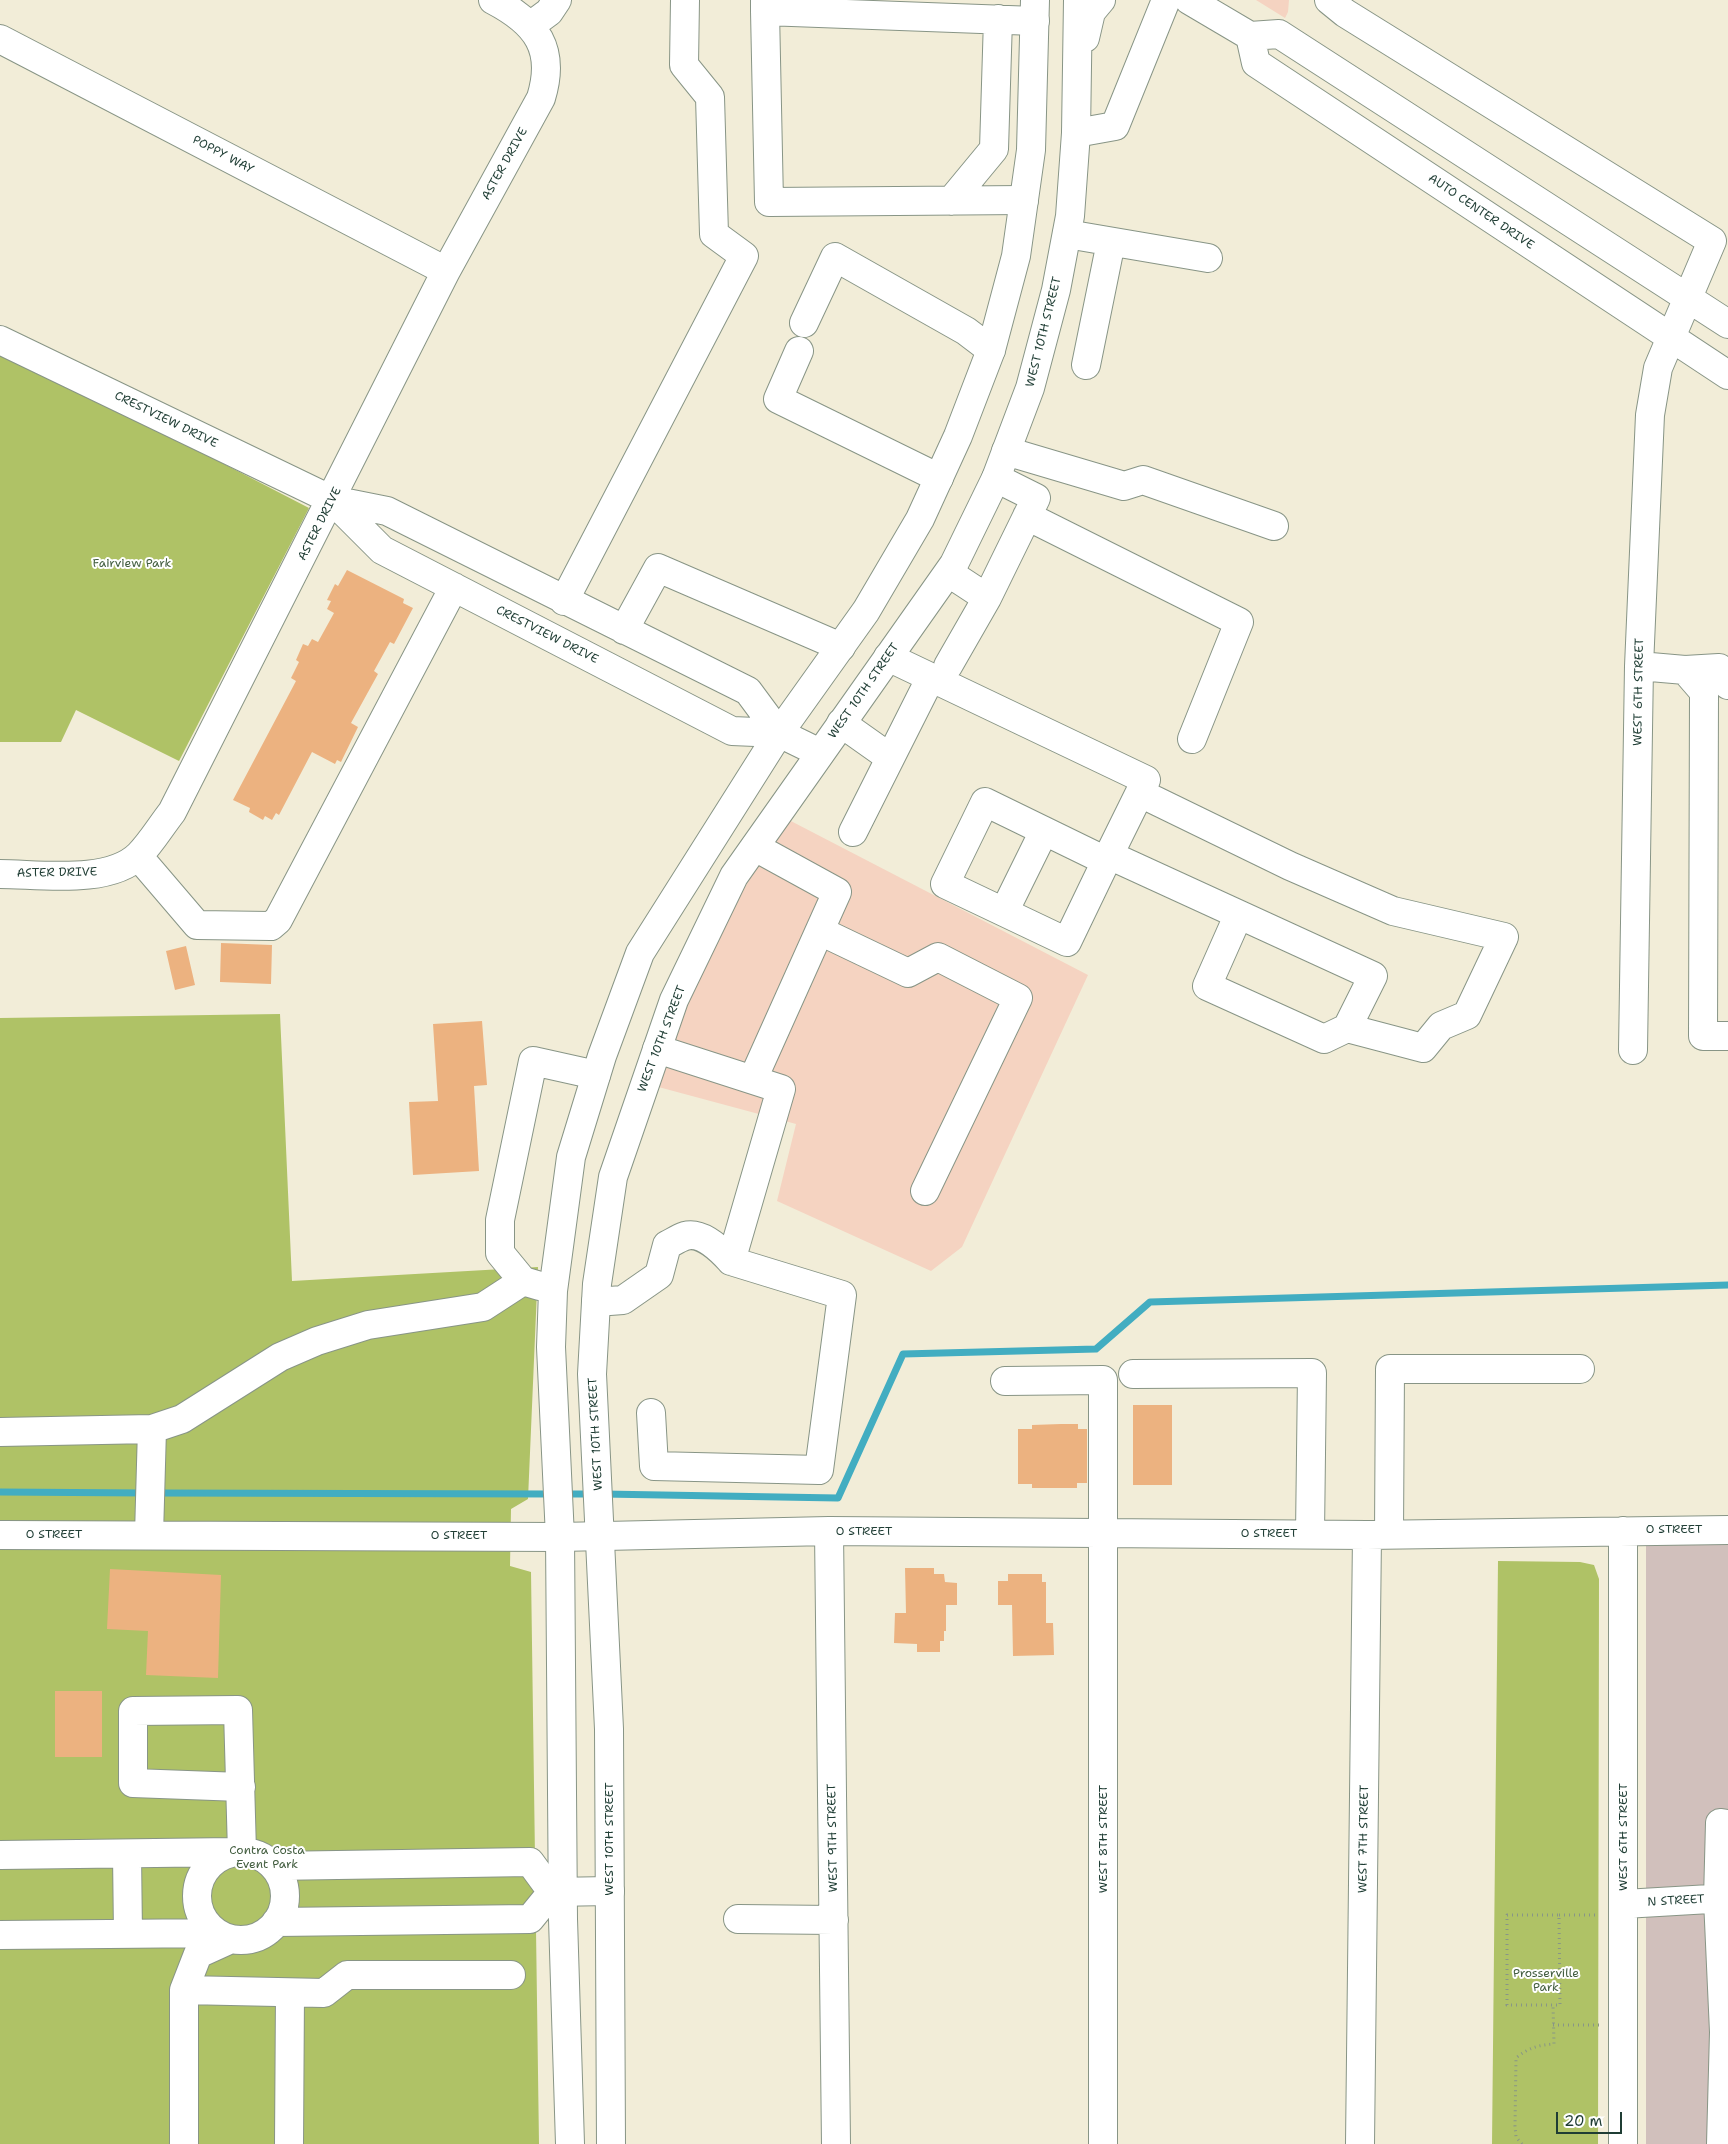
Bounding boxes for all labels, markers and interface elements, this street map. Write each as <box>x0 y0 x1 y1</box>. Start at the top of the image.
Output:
street label: ASTER DRIVE <box>479 125 531 203</box>
street label: POPPY WAY <box>190 133 256 177</box>
street label: AUTO CENTER DRIVE <box>1425 171 1537 253</box>
street label: WEST 10TH STREET <box>1023 275 1065 389</box>
street label: CRESTVIEW DRIVE <box>112 389 220 451</box>
street label: ASTER DRIVE <box>295 485 345 563</box>
park label: Fairview Park <box>93 557 171 571</box>
street label: CRESTVIEW DRIVE <box>493 603 601 667</box>
street label: WEST 6TH STREET <box>1631 638 1647 746</box>
street label: WEST 10TH STREET <box>826 640 902 742</box>
street label: ASTER DRIVE <box>17 865 97 881</box>
street label: WEST 10TH STREET <box>635 984 689 1094</box>
street label: WEST 10TH STREET <box>586 1377 606 1491</box>
street label: O STREET <box>1646 1523 1702 1537</box>
street label: O STREET <box>836 1525 892 1539</box>
street label: O STREET <box>1241 1527 1297 1541</box>
street label: O STREET <box>26 1528 82 1542</box>
street label: O STREET <box>431 1529 487 1543</box>
street label: WEST 10TH STREET <box>603 1782 617 1896</box>
street label: WEST 6TH STREET <box>1617 1783 1631 1891</box>
street label: WEST 9TH STREET <box>825 1784 841 1892</box>
street label: WEST 8TH STREET <box>1097 1785 1111 1893</box>
street label: WEST 7TH STREET <box>1356 1785 1372 1893</box>
park label: Contra Costa Event Park <box>229 1844 305 1872</box>
street label: N STREET <box>1647 1892 1705 1910</box>
park label: Prosserville Park <box>1513 1967 1579 1995</box>
scale bar <box>1558 2102 1624 2134</box>
text: 20 m <box>1564 2111 1603 2131</box>

